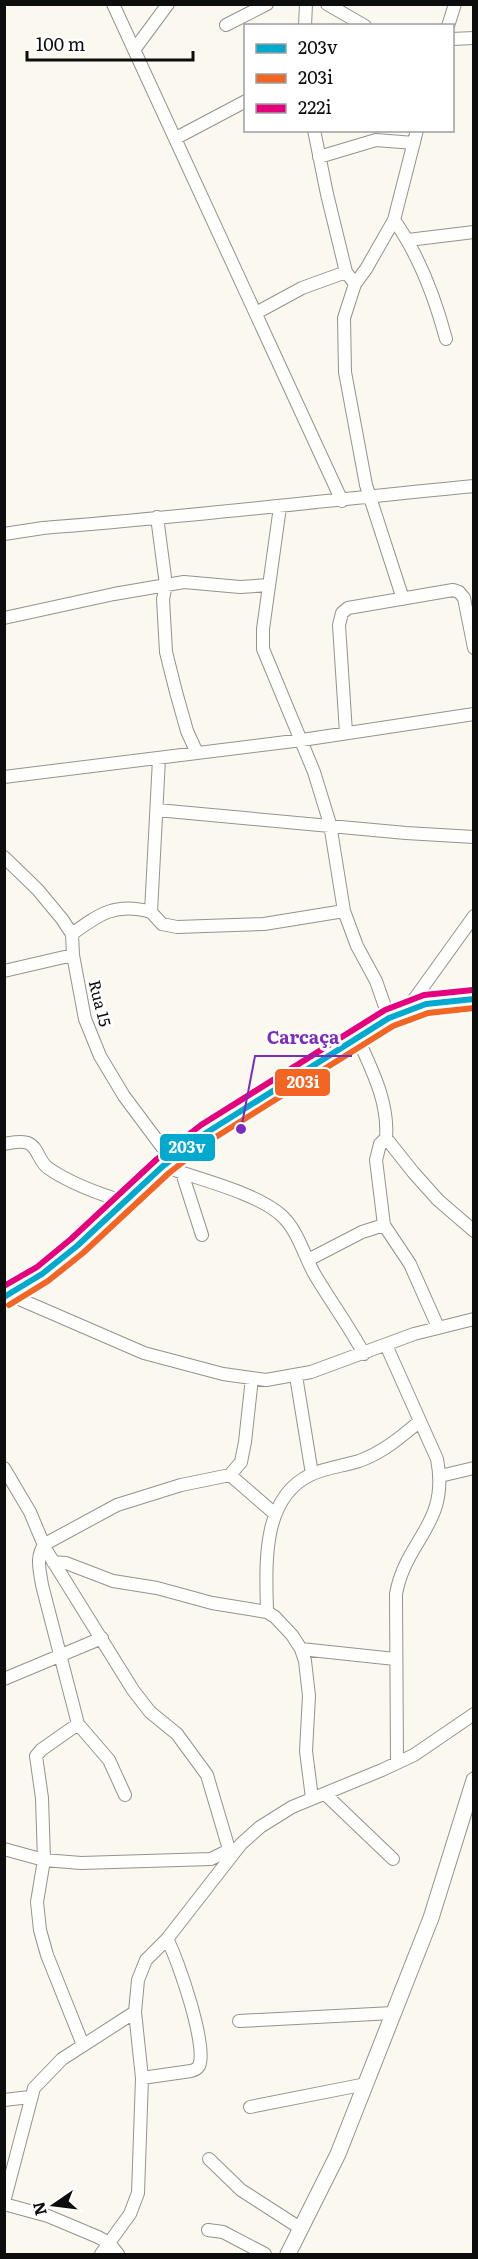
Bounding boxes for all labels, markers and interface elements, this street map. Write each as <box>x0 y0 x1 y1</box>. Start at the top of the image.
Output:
scale bar <box>27 24 194 62</box>
legend <box>244 24 454 132</box>
text: 100 m <box>36 30 85 57</box>
text: 203v <box>298 33 338 60</box>
text: 203i <box>298 63 333 90</box>
text: 222i <box>298 93 331 120</box>
street label: Rua 15 <box>84 977 118 1029</box>
callout: Carcaça <box>255 1020 352 1056</box>
text: Carcaça <box>267 1023 340 1050</box>
line badge: 203i <box>274 1068 331 1097</box>
text: 203i <box>287 1069 320 1093</box>
line badge: 203v <box>159 1133 216 1162</box>
text: 203v <box>168 1134 206 1158</box>
north arrow <box>24 2175 84 2235</box>
text: N <box>25 2199 52 2218</box>

